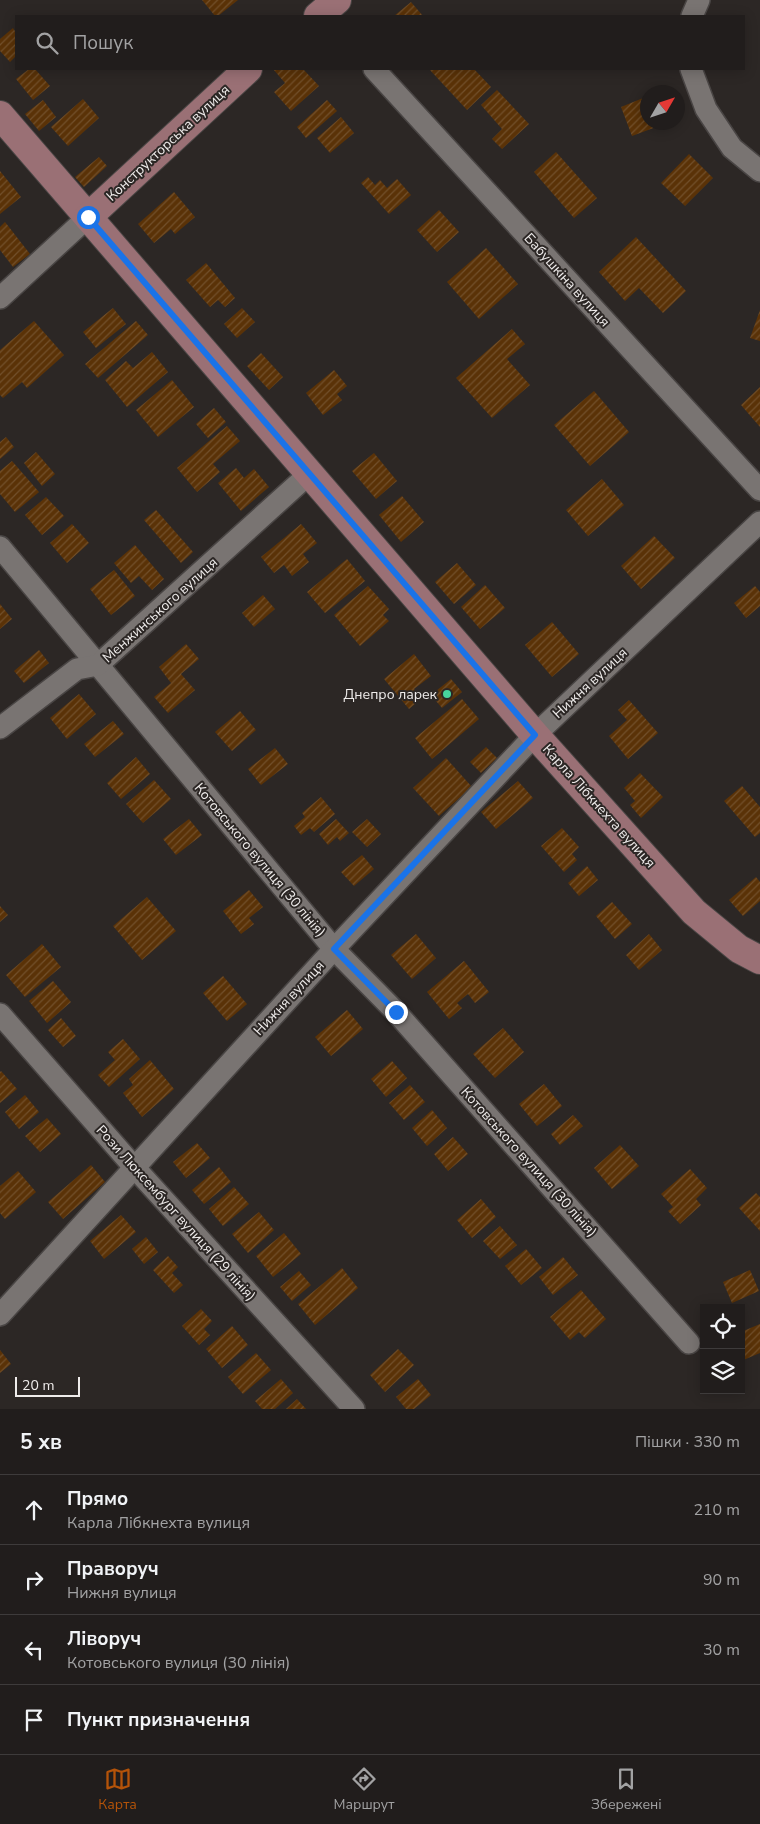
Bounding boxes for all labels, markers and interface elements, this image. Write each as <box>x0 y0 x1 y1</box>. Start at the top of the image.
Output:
search box <box>15 15 745 70</box>
icon: search <box>33 29 61 57</box>
text: Пошук <box>73 30 133 56</box>
street label: Конструкторська вулиця <box>102 81 234 205</box>
north arrow <box>640 85 685 130</box>
route start <box>77 206 100 229</box>
street label: Бабушкіна вулиця <box>520 229 614 331</box>
street label: Менжинського вулиця <box>98 553 222 667</box>
street label: Нижня вулиця <box>548 643 632 723</box>
place label: Днепро ларек <box>343 685 438 704</box>
marker: Днепро ларек <box>441 688 453 700</box>
street label: Карла Лібкнехта вулиця <box>538 740 660 872</box>
street label: Котовського вулиця (30 лiнiя) <box>190 779 330 941</box>
street label: Нижня вулиця <box>249 956 329 1040</box>
route end <box>385 1001 408 1024</box>
street label: Котовського вулиця (30 лiнiя) <box>457 1083 601 1241</box>
street label: Рози Люксембург вулиця (29 лiнiя) <box>92 1121 260 1305</box>
map controls <box>700 1304 745 1394</box>
button: locate <box>700 1304 745 1349</box>
button: layers <box>700 1349 745 1394</box>
scale bar <box>15 1374 80 1397</box>
text: 20 m <box>22 1376 54 1395</box>
text: 5 хв <box>20 1428 62 1456</box>
text: Пішки · 330 m <box>635 1431 740 1453</box>
text: Прямо <box>67 1486 128 1512</box>
icon: ahead <box>20 1496 48 1524</box>
text: 210 m <box>693 1499 740 1521</box>
text: Карла Лібкнехта вулиця <box>67 1512 250 1534</box>
text: Праворуч <box>67 1556 159 1582</box>
icon: right <box>20 1566 48 1594</box>
text: 90 m <box>703 1569 740 1591</box>
text: Нижня вулиця <box>67 1582 177 1604</box>
text: Ліворуч <box>67 1626 141 1652</box>
icon: left <box>20 1636 48 1664</box>
text: 30 m <box>703 1639 740 1661</box>
text: Котовського вулиця (30 лiнiя) <box>67 1652 290 1674</box>
icon: arrive <box>20 1706 48 1734</box>
text: Пункт призначення <box>67 1707 250 1733</box>
tab: Карта <box>98 1765 137 1814</box>
tab: Маршрут <box>334 1765 394 1814</box>
tab: Збережені <box>591 1765 662 1814</box>

